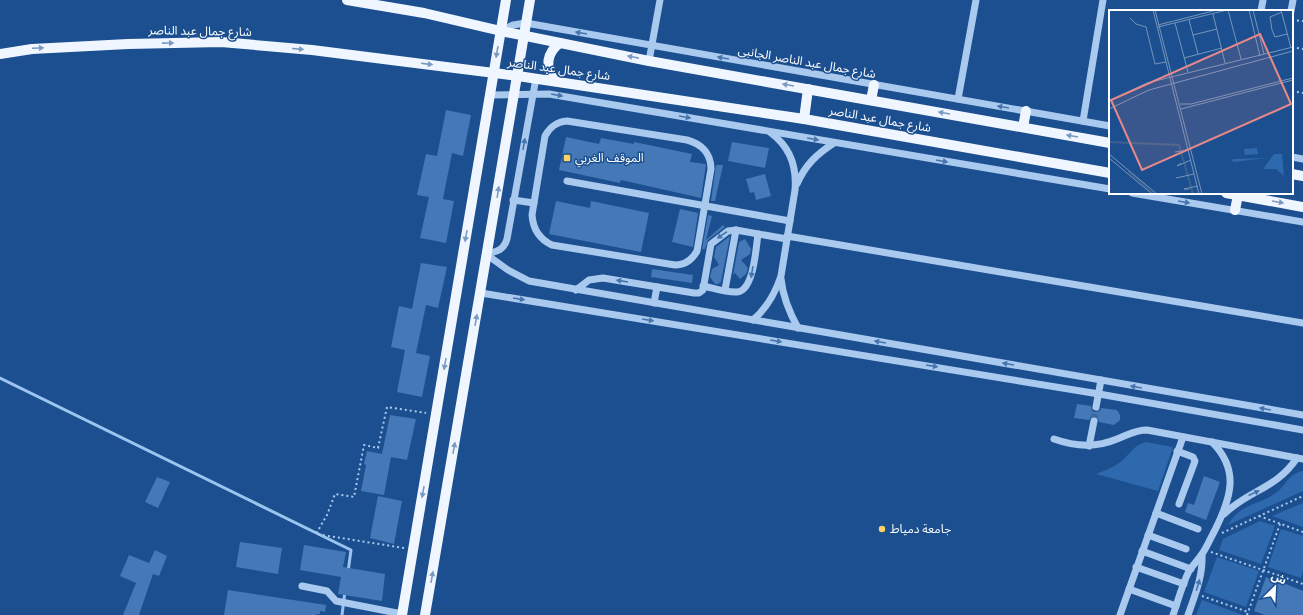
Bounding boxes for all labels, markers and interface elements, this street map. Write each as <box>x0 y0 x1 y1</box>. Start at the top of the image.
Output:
inset map <box>1109 10 1293 194</box>
street label: شارع جمال عبد الناصر <box>147 23 252 41</box>
one-way arrow <box>575 30 587 36</box>
one-way arrow <box>162 40 175 46</box>
street label: شارع جمال عبد الناصر الجانبى <box>737 43 877 83</box>
one-way arrow <box>32 45 45 52</box>
one-way arrow <box>292 45 304 52</box>
one-way arrow <box>494 46 500 58</box>
one-way arrow <box>626 54 639 60</box>
street label: شارع جمال عبد الناصر <box>506 55 611 85</box>
one-way arrow <box>717 55 729 61</box>
one-way arrow <box>421 61 433 67</box>
one-way arrow <box>782 82 794 88</box>
one-way arrow <box>551 92 563 98</box>
street label: شارع جمال عبد الناصر <box>827 103 932 137</box>
one-way arrow <box>997 104 1009 110</box>
one-way arrow <box>938 110 950 116</box>
one-way arrow <box>679 114 691 120</box>
one-way arrow <box>1066 133 1078 139</box>
one-way arrow <box>807 136 819 142</box>
one-way arrow <box>521 137 527 150</box>
place label: الموقف الغربي <box>575 151 644 168</box>
marker: الموقف الغربي <box>562 153 572 163</box>
one-way arrow <box>935 158 948 164</box>
one-way arrow <box>495 186 501 198</box>
one-way arrow <box>1178 199 1190 205</box>
one-way arrow <box>1272 200 1285 206</box>
one-way arrow <box>463 230 469 242</box>
one-way arrow <box>717 231 728 239</box>
one-way arrow <box>748 266 754 278</box>
one-way arrow <box>615 278 628 284</box>
one-way arrow <box>513 296 525 302</box>
one-way arrow <box>473 314 479 326</box>
one-way arrow <box>641 317 654 323</box>
one-way arrow <box>770 338 782 344</box>
one-way arrow <box>874 339 886 345</box>
one-way arrow <box>441 358 447 370</box>
one-way arrow <box>1002 361 1014 367</box>
one-way arrow <box>926 364 938 370</box>
one-way arrow <box>1130 383 1143 389</box>
one-way arrow <box>1258 406 1271 412</box>
one-way arrow <box>451 442 457 455</box>
one-way arrow <box>420 486 426 498</box>
one-way arrow <box>1248 490 1260 496</box>
place label: جامعة دمياط <box>890 522 951 536</box>
marker: جامعة دمياط <box>877 524 887 534</box>
north arrow <box>1255 567 1295 607</box>
text: ش <box>1269 569 1288 587</box>
one-way arrow <box>429 570 435 583</box>
one-way arrow <box>1195 579 1201 591</box>

